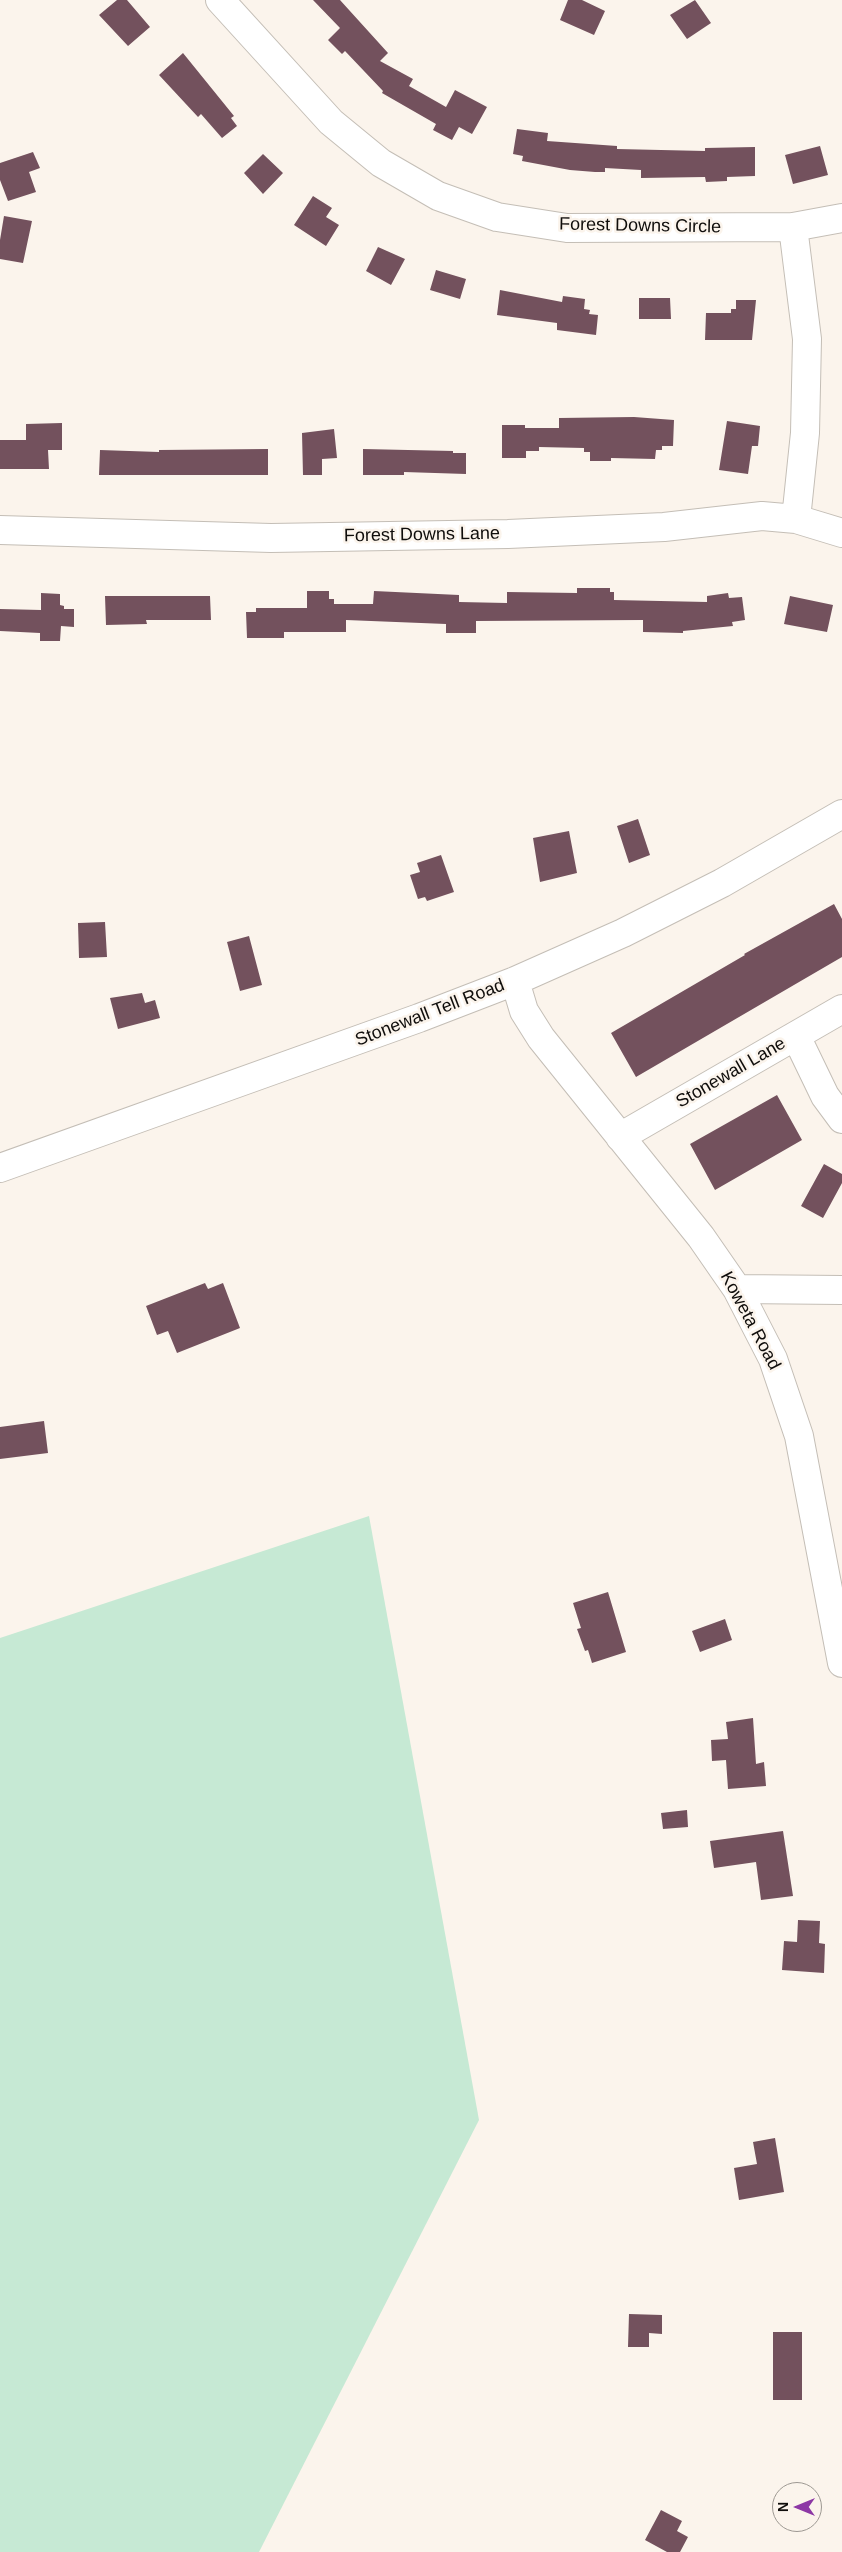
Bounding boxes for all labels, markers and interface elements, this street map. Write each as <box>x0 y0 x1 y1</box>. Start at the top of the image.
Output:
street label: Forest Downs Circle <box>559 214 721 238</box>
street label: Forest Downs Lane <box>344 523 500 547</box>
street label: Stonewall Tell Road <box>352 975 508 1051</box>
street label: Stonewall Lane <box>672 1033 790 1113</box>
street label: Koweta Road <box>715 1268 785 1374</box>
north arrow <box>772 2482 822 2532</box>
text: N <box>775 2502 791 2512</box>

